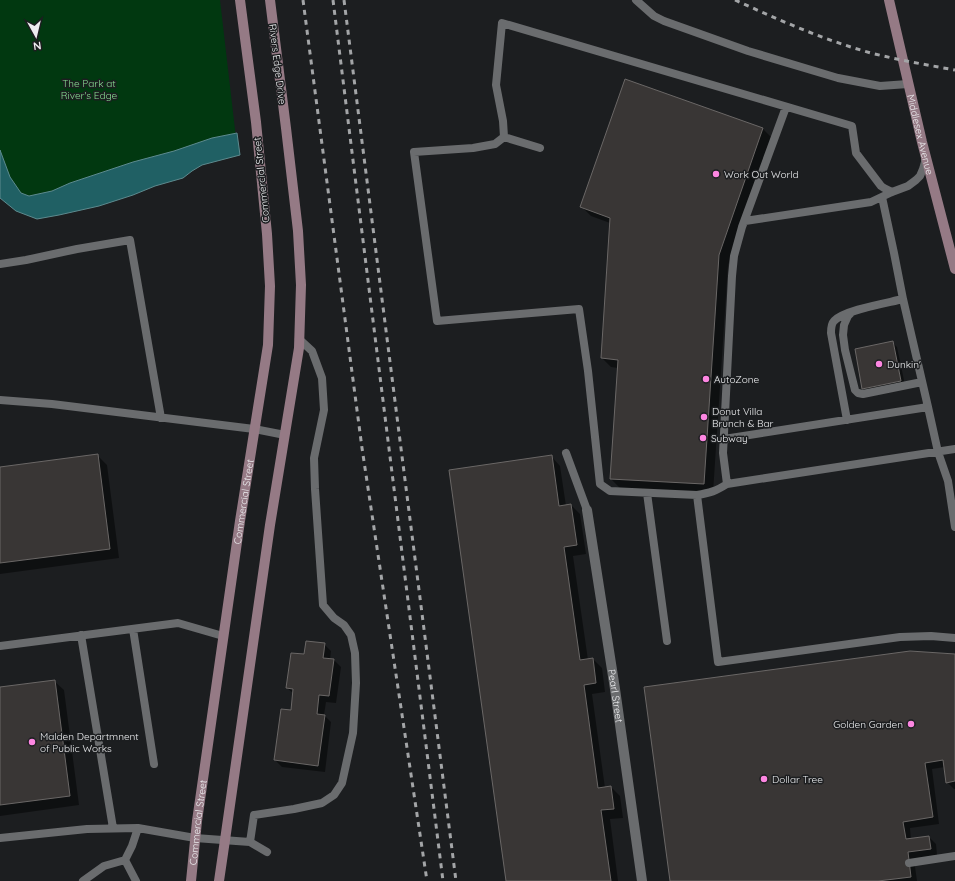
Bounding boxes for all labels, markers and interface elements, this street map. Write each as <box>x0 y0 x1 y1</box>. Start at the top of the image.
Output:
north arrow <box>16 16 56 56</box>
street label: Rivers Edge Drive <box>266 23 289 105</box>
text: N <box>32 38 42 53</box>
park label: The Park at River's Edge <box>61 77 118 102</box>
street label: Middlesex Avenue <box>904 93 936 176</box>
street label: Commercial Street <box>250 136 272 223</box>
place label: Work Out World <box>724 168 799 181</box>
marker: Work Out World <box>711 169 721 179</box>
place label: Dunkin' <box>887 358 921 371</box>
marker: Dunkin' <box>874 359 884 369</box>
place label: AutoZone <box>714 373 760 386</box>
marker: AutoZone <box>701 374 711 384</box>
place label: Donut Villa Brunch & Bar <box>712 405 774 430</box>
marker: Donut Villa Brunch & Bar <box>699 412 709 422</box>
place label: Subway <box>711 432 748 445</box>
marker: Subway <box>698 433 708 443</box>
street label: Commercial Street <box>231 458 257 545</box>
street label: Pearl Street <box>605 668 626 724</box>
place label: Golden Garden <box>833 718 903 731</box>
marker: Golden Garden <box>906 719 916 729</box>
place label: Malden Departmnent of Public Works <box>40 730 139 755</box>
marker: Malden Departmnent of Public Works <box>27 737 37 747</box>
place label: Dollar Tree <box>772 773 823 786</box>
marker: Dollar Tree <box>759 774 769 784</box>
street label: Commercial Street <box>187 778 210 866</box>

